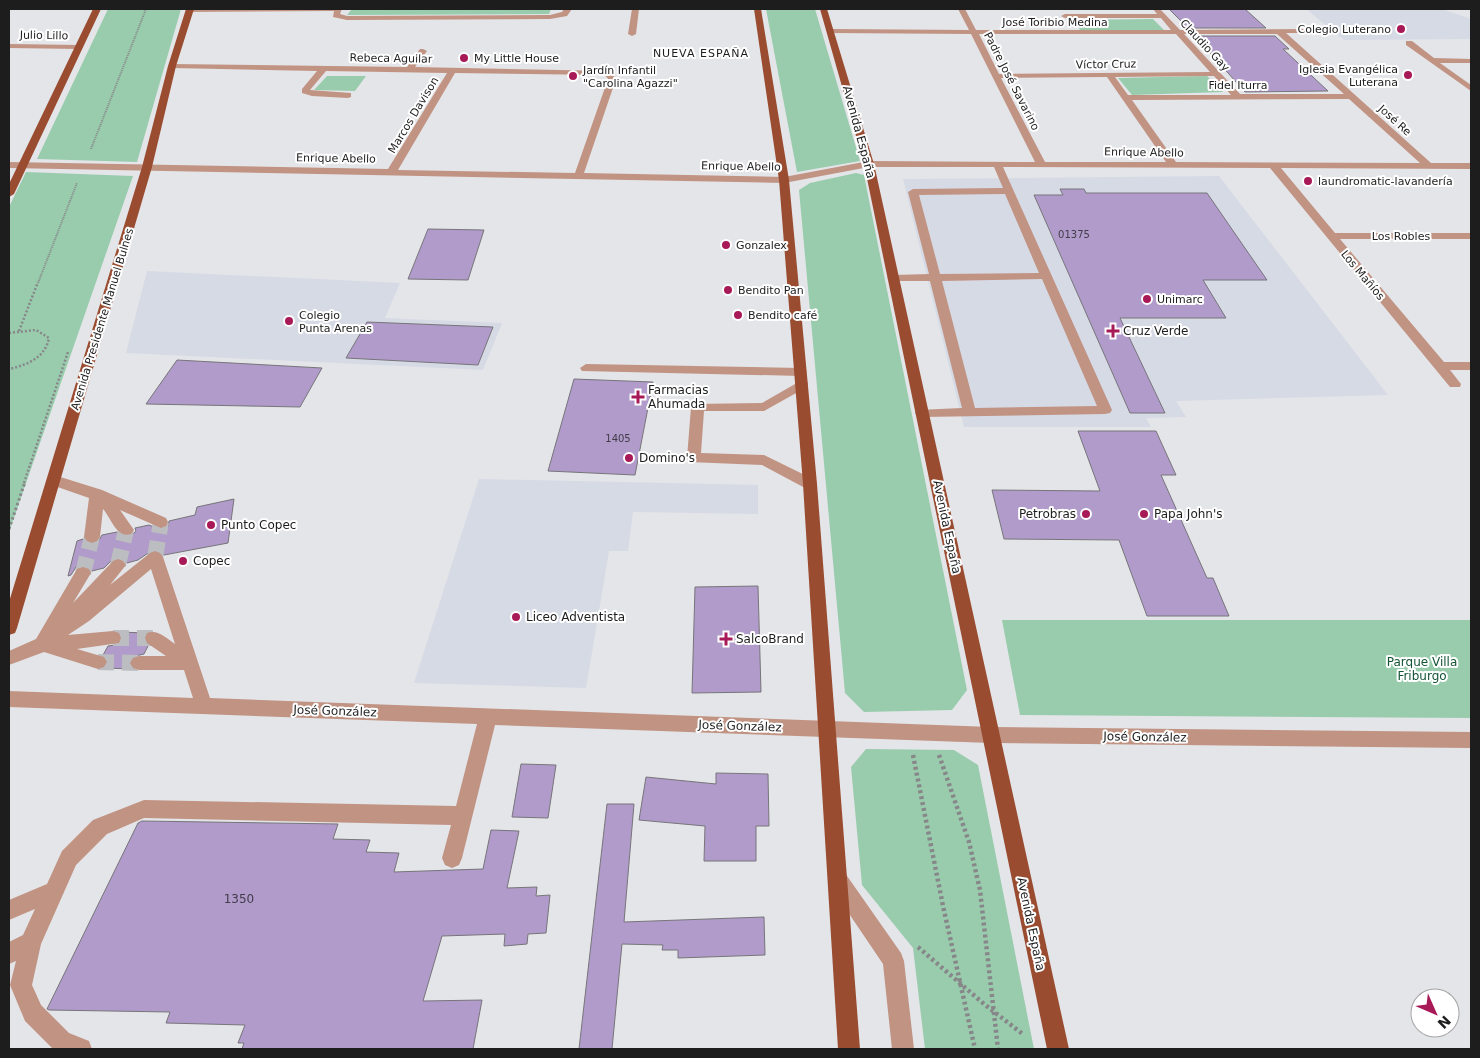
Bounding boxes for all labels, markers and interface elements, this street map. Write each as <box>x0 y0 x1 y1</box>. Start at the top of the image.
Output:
street label: José Toribio Medina <box>1001 16 1108 29</box>
street label: Claudio Gay <box>1177 17 1232 74</box>
place label: Colegio Luterano <box>1298 23 1391 36</box>
marker: Colegio Luterano <box>1395 23 1407 35</box>
street label: Julio Lillo <box>19 29 69 42</box>
street label: Padre José Savarino <box>981 30 1042 133</box>
district label: NUEVA ESPAÑA <box>653 47 749 60</box>
street label: Rebeca Aguilar <box>349 51 433 66</box>
marker: My Little House <box>458 52 470 64</box>
place label: My Little House <box>474 52 559 65</box>
street label: Víctor Cruz <box>1076 57 1137 72</box>
place label: Iglesia Evangélica Luterana <box>1299 63 1398 89</box>
place label: Jardín Infantil "Carolina Agazzi" <box>582 64 678 90</box>
marker: Iglesia Evangélica Luterana <box>1402 69 1414 81</box>
marker: Jardín Infantil "Carolina Agazzi" <box>567 70 579 82</box>
street label: Marcos Davison <box>386 75 441 156</box>
street label: Fidel Iturra <box>1208 79 1268 92</box>
street label: Avenida España <box>840 84 878 180</box>
street label: José Re <box>1375 102 1414 139</box>
street label: Enrique Abello <box>1104 145 1184 160</box>
street label: Enrique Abello <box>296 151 376 166</box>
street label: Enrique Abello <box>701 159 781 174</box>
marker: laundromatic-lavandería <box>1302 175 1314 187</box>
place label: laundromatic-lavandería <box>1318 175 1453 188</box>
street label: Avenida Presidente Manuel Bulnes <box>69 226 136 412</box>
house number: 01375 <box>1058 229 1090 240</box>
street label: Los Robles <box>1372 230 1430 243</box>
marker: Gonzalex <box>720 239 732 251</box>
place label: Gonzalex <box>736 239 787 252</box>
street label: Los Mañíos <box>1338 248 1387 303</box>
marker: Bendito Pan <box>722 284 734 296</box>
place label: Bendito Pan <box>738 284 804 297</box>
marker: Unimarc <box>1141 293 1153 305</box>
place label: Unimarc <box>1157 293 1203 306</box>
place label: Colegio Punta Arenas <box>299 309 372 335</box>
marker: Bendito café <box>732 309 744 321</box>
place label: Bendito café <box>748 309 818 322</box>
marker: Colegio Punta Arenas <box>283 315 295 327</box>
place label: Cruz Verde <box>1123 324 1188 338</box>
marker: Cruz Verde <box>1107 325 1119 337</box>
place label: Farmacias Ahumada <box>648 383 708 411</box>
marker: Farmacias Ahumada <box>632 391 644 403</box>
house number: 1405 <box>605 433 631 444</box>
place label: Domino's <box>639 451 695 465</box>
marker: Domino's <box>623 452 635 464</box>
street label: Avenida España <box>930 479 964 575</box>
place label: Petrobras <box>1019 507 1076 521</box>
place label: Papa John's <box>1154 507 1222 521</box>
marker: Petrobras <box>1080 508 1092 520</box>
marker: Papa John's <box>1138 508 1150 520</box>
place label: Punto Copec <box>221 518 296 532</box>
marker: Punto Copec <box>205 519 217 531</box>
place label: Copec <box>193 554 230 568</box>
marker: Copec <box>177 555 189 567</box>
place label: Liceo Adventista <box>526 610 625 624</box>
marker: Liceo Adventista <box>510 611 522 623</box>
place label: SalcoBrand <box>736 632 804 646</box>
marker: SalcoBrand <box>720 633 732 645</box>
park label: Parque Villa Friburgo <box>1387 655 1457 683</box>
street label: José González <box>292 703 377 719</box>
street label: José González <box>697 718 782 734</box>
street label: José González <box>1102 729 1187 745</box>
street label: Avenida España <box>1014 876 1048 972</box>
house number: 1350 <box>224 892 254 906</box>
north arrow <box>1410 988 1460 1038</box>
text: N <box>1434 1012 1454 1032</box>

